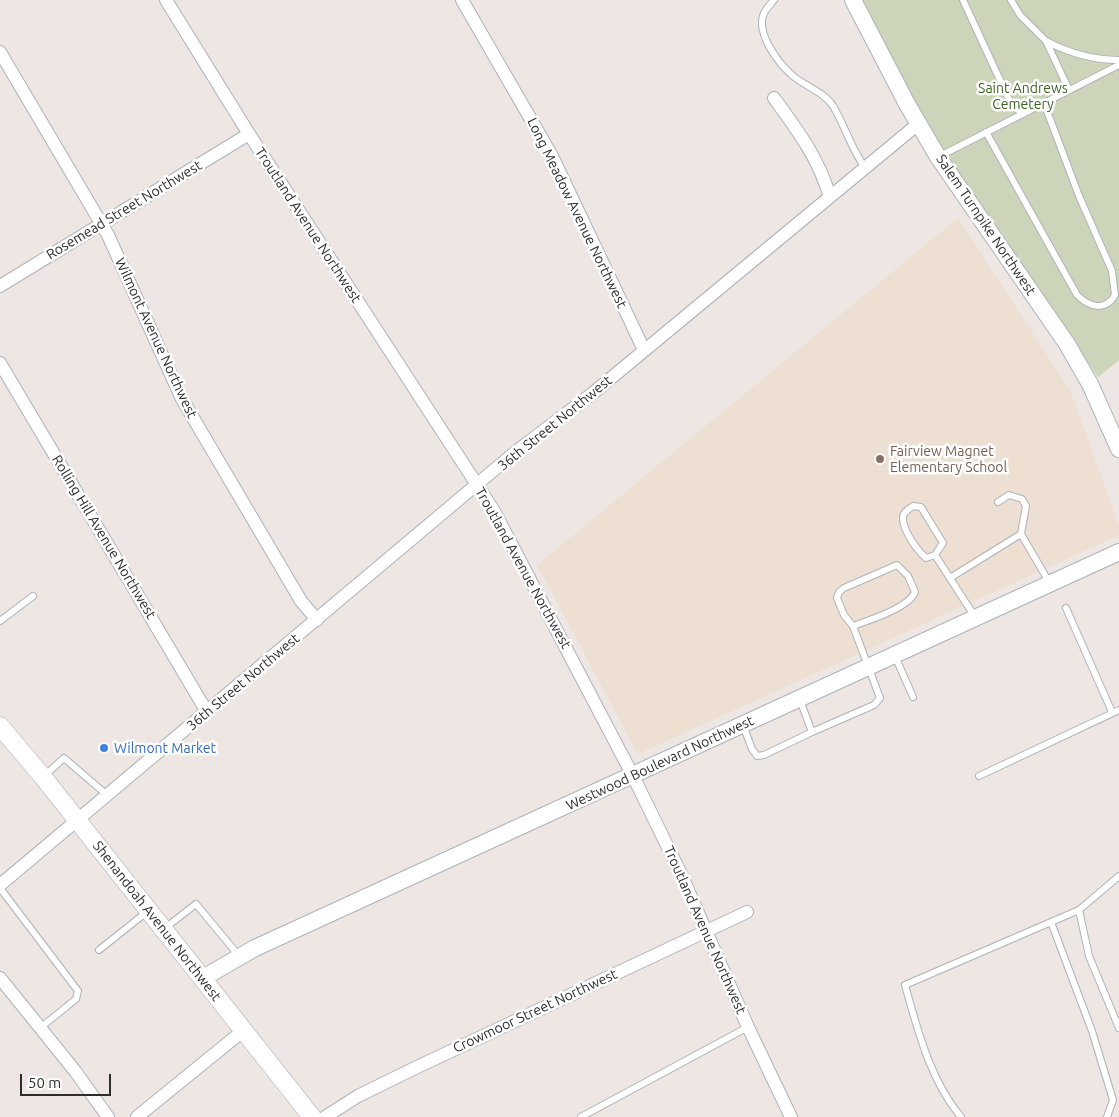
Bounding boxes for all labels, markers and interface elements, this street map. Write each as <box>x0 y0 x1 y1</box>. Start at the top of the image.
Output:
park label: Saint Andrews Cemetery <box>978 80 1068 112</box>
street label: Long Meadow Avenue Northwest <box>524 115 630 311</box>
street label: Troutland Avenue Northwest <box>251 144 365 306</box>
street label: Salem Turnpike Northwest <box>933 151 1039 299</box>
street label: Rosemead Street Northwest <box>43 157 205 263</box>
street label: Wilmont Avenue Northwest <box>111 255 201 421</box>
street label: 36th Street Northwest <box>495 372 615 474</box>
place label: Fairview Magnet Elementary School <box>890 443 1007 476</box>
street label: Rolling Hill Avenue Northwest <box>48 452 160 622</box>
marker: Fairview Magnet Elementary School <box>874 453 886 465</box>
street label: Troutland Avenue Northwest <box>472 484 574 652</box>
street label: 36th Street Northwest <box>183 630 303 734</box>
street label: Westwood Boulevard Northwest <box>564 712 756 814</box>
place label: Wilmont Market <box>114 740 216 756</box>
marker: Wilmont Market <box>98 742 110 754</box>
street label: Shenandoah Avenue Northwest <box>89 838 225 1004</box>
street label: Troutland Avenue Northwest <box>660 843 750 1017</box>
street label: Crowmoor Street Northwest <box>450 965 620 1057</box>
scale bar <box>22 1064 114 1096</box>
text: 50 m <box>28 1074 61 1091</box>

